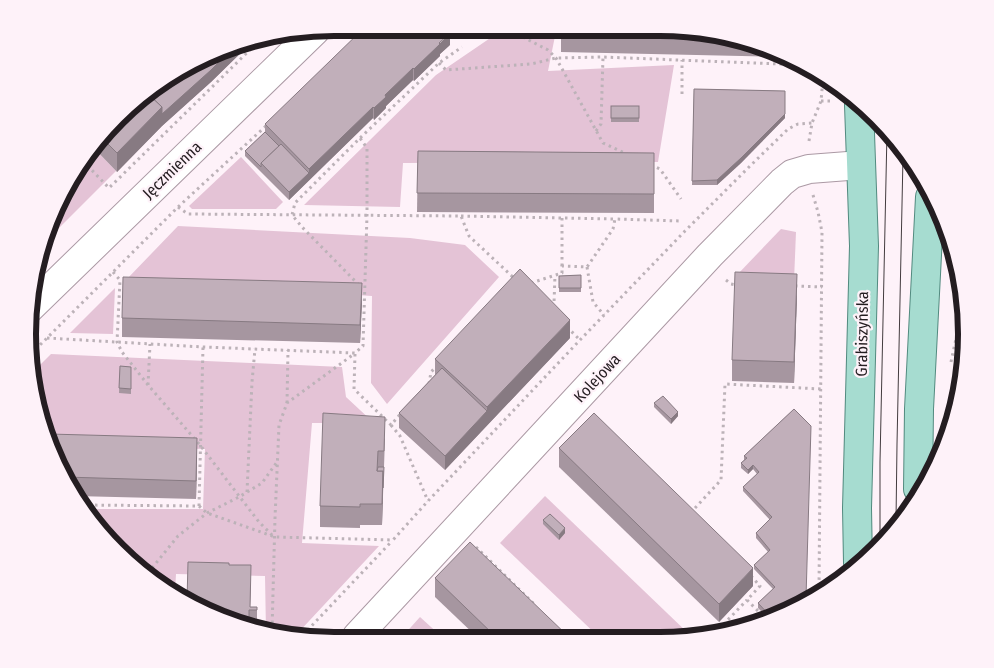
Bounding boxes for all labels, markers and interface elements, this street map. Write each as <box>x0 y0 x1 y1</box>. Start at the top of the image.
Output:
street label: Jęczmienna <box>139 137 205 203</box>
street label: Grabiszyńska <box>852 291 872 377</box>
street label: Kolejowa <box>570 350 624 406</box>

